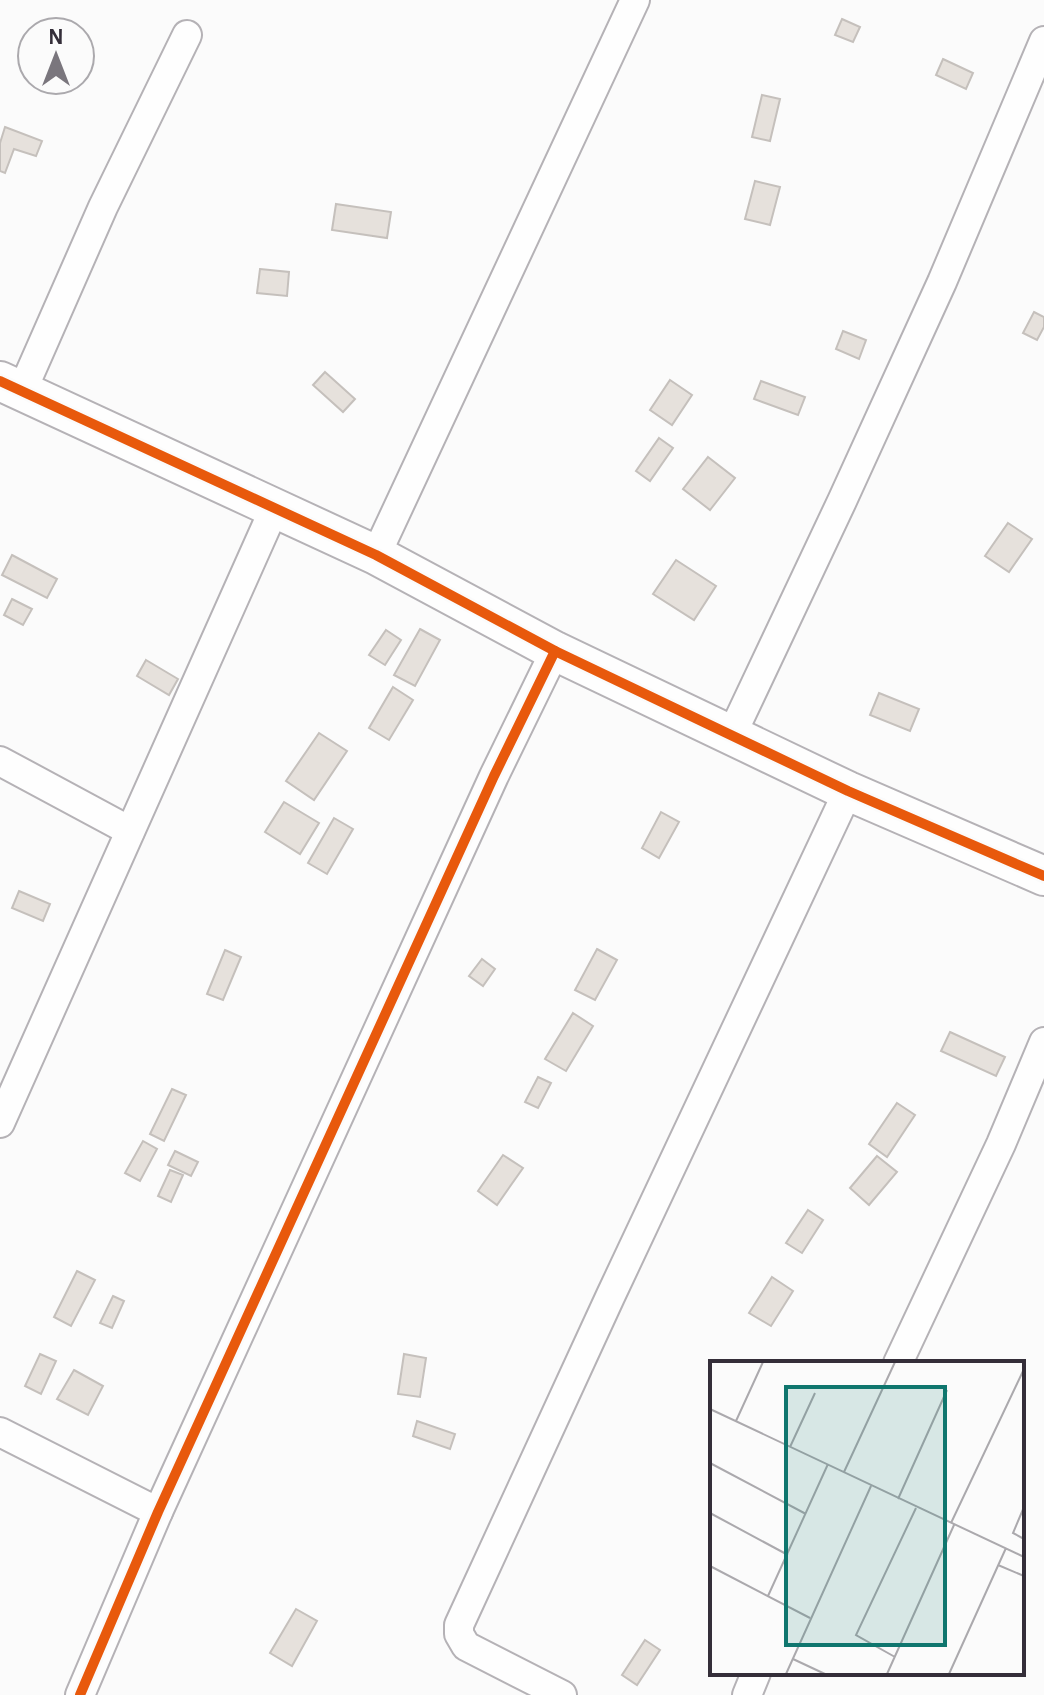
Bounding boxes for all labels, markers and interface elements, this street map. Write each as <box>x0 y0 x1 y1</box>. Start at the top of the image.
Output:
north arrow <box>16 16 96 96</box>
text: N <box>48 26 64 48</box>
inset map <box>710 1361 1024 1675</box>

